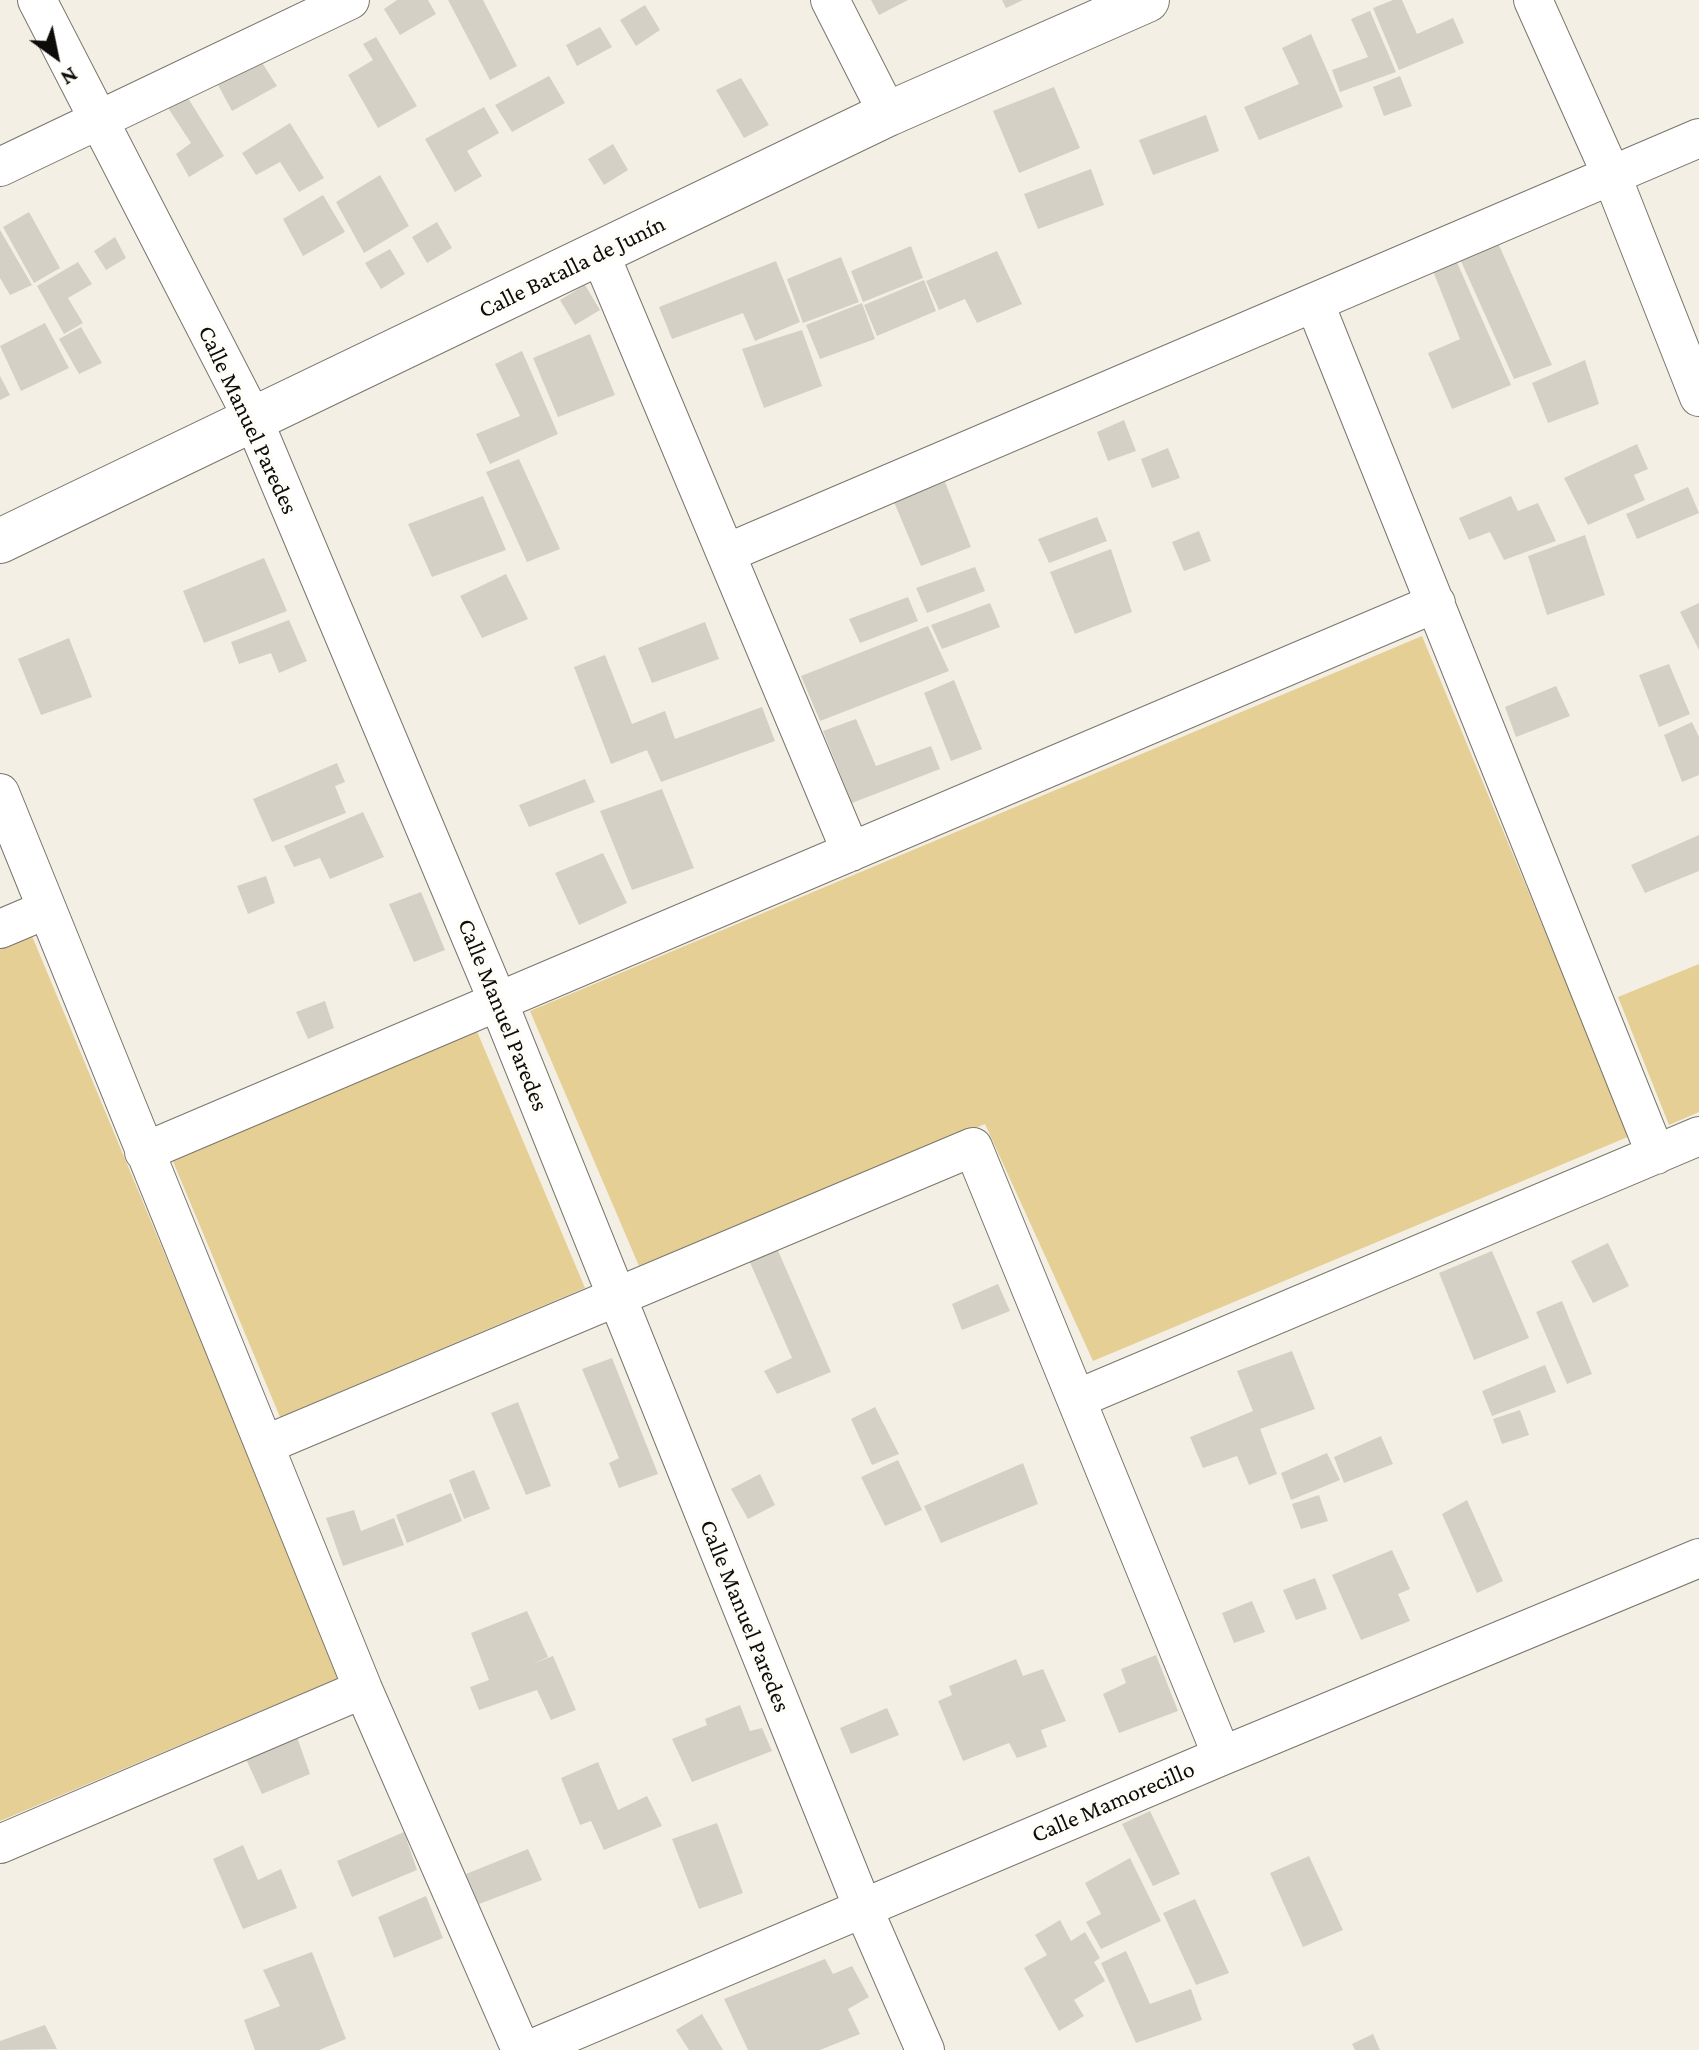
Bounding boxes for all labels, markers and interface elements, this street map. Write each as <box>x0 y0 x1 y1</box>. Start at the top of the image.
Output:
north arrow <box>16 16 96 96</box>
text: N <box>56 62 82 91</box>
street label: Calle Batalla de Junín <box>474 209 670 325</box>
street label: Calle Manuel Paredes <box>192 321 304 519</box>
street label: Calle Manuel Paredes <box>451 915 555 1115</box>
street label: Calle Manuel Paredes <box>693 1516 797 1716</box>
street label: Calle Mamorecillo <box>1027 1755 1199 1849</box>

